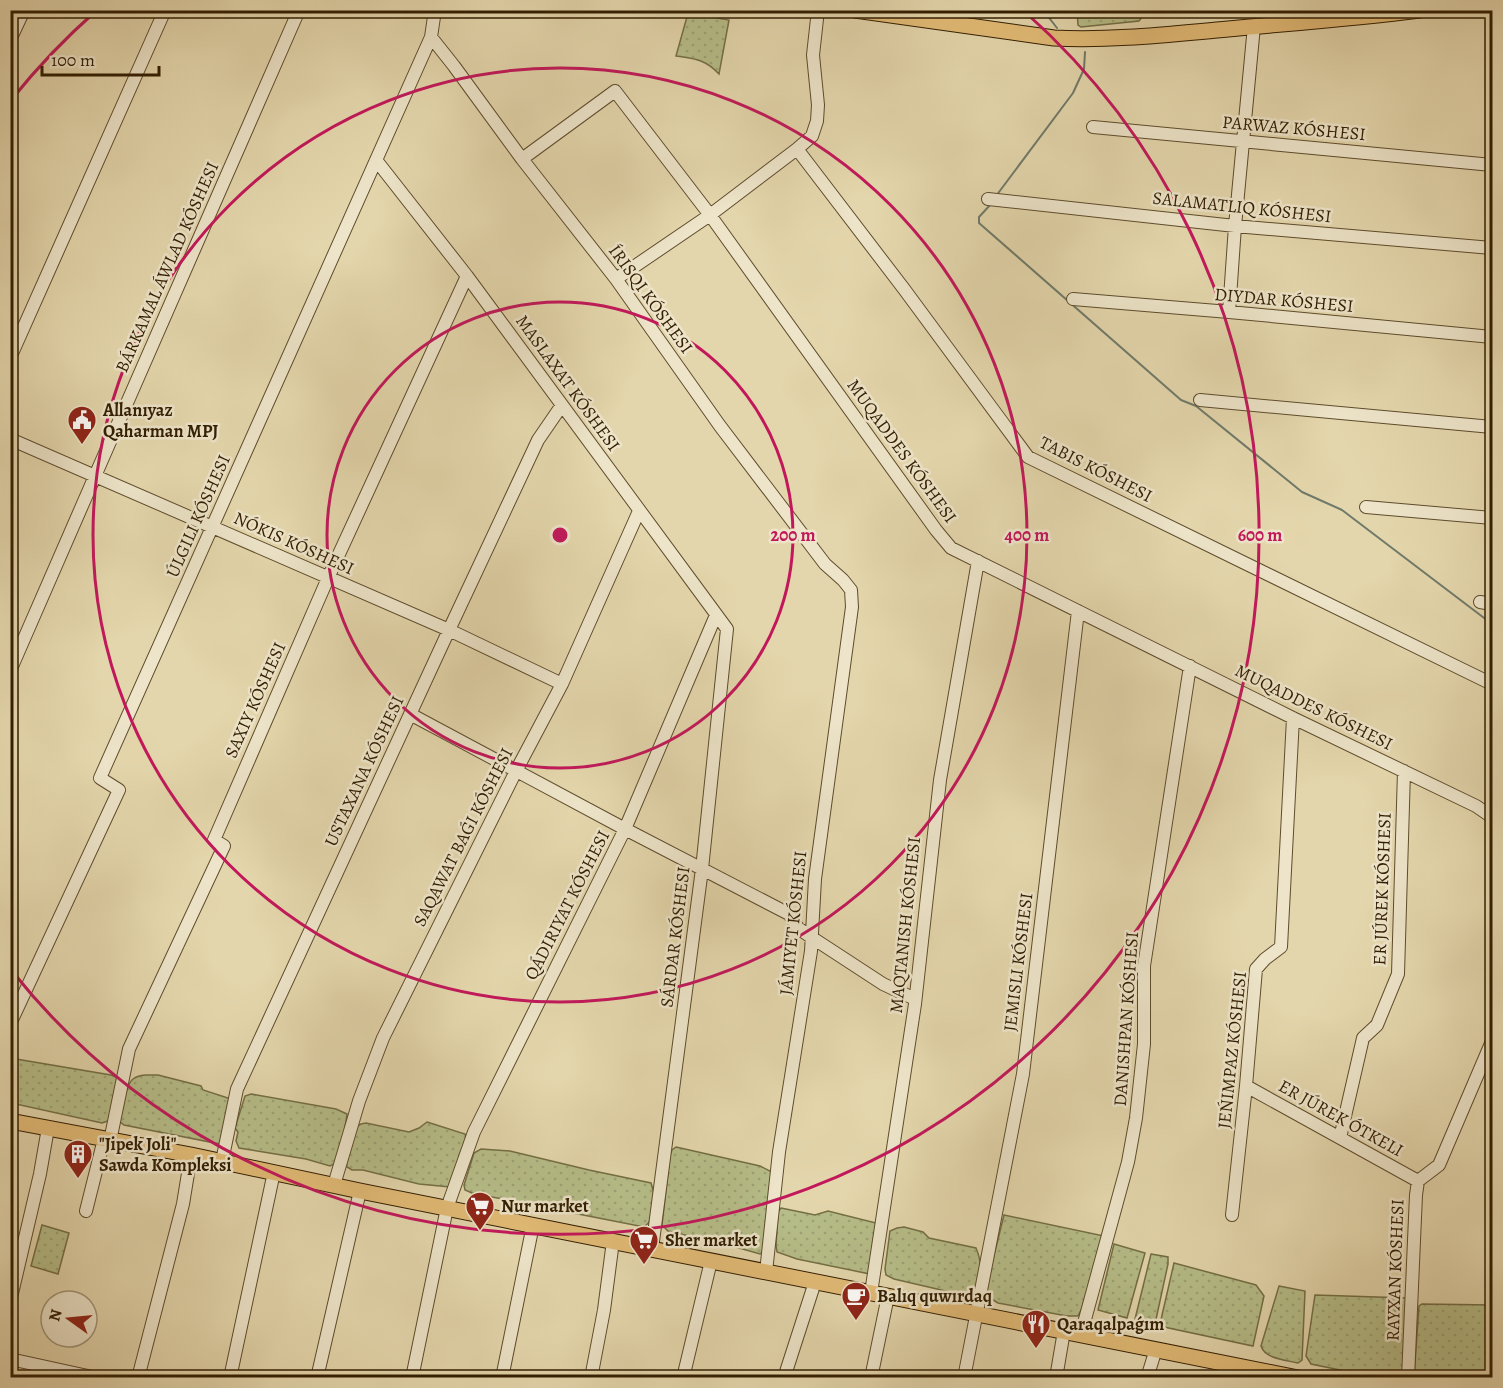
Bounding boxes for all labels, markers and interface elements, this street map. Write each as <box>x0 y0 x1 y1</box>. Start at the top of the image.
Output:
scale bar <box>42 39 159 77</box>
text: 100 m <box>51 48 95 72</box>
street label: PARWAZ KÓSHESI <box>1221 110 1367 146</box>
street label: BÁRKAMAL ÁWLAD KÓSHESI <box>110 158 224 376</box>
street label: SALAMATLIQ KÓSHESI <box>1151 186 1333 228</box>
street label: ÍRISQI KÓSHESI <box>603 240 699 358</box>
street label: DIYDAR KÓSHESI <box>1213 282 1355 318</box>
street label: MASLAXAT KÓSHESI <box>510 310 626 456</box>
street label: MUQADDES KÓSHESI <box>842 374 962 528</box>
place label: Allanıyaz Qaharman MPJ <box>102 398 218 443</box>
public building icon: Allanıyaz Qaharman MPJ <box>66 404 98 446</box>
street label: TABIS KÓSHESI <box>1036 430 1156 508</box>
street label: ÚLGILI KÓSHESI <box>160 451 236 581</box>
street label: NÓKIS KÓSHESI <box>230 506 358 580</box>
text: 200 m <box>770 523 816 547</box>
text: 400 m <box>1005 523 1049 547</box>
text: 600 m <box>1238 523 1282 547</box>
centre of rings <box>550 525 570 545</box>
street label: SAXIY KÓSHESI <box>219 638 291 762</box>
street label: MUQADDES KÓSHESI <box>1231 658 1397 756</box>
street label: USTAXANA KÓSHESI <box>319 692 409 850</box>
street label: SAQAWAT BAǴI KÓSHESI <box>407 743 519 931</box>
street label: ER JÚREK KÓSHESI <box>1367 812 1397 966</box>
street label: QÁDIRIYAT KÓSHESI <box>519 826 615 984</box>
street label: MAQTANISH KÓSHESI <box>884 836 926 1014</box>
street label: JÁMIYET KÓSHESI <box>773 850 813 996</box>
street label: SÁRDAR KÓSHESI <box>654 865 696 1009</box>
street label: JEMISLI KÓSHESI <box>998 891 1038 1033</box>
street label: DANISHPAN KÓSHESI <box>1108 931 1144 1107</box>
street label: JEŃIMPAZ KÓSHESI <box>1212 970 1252 1130</box>
street label: ER JÚREK ÓTKELI <box>1274 1074 1408 1162</box>
place label: "Jipek Joli" Sawda Kompleksi <box>99 1132 231 1177</box>
building icon: "Jipek Joli" Sawda Kompleksi <box>62 1138 94 1180</box>
supermarket icon: Nur market <box>464 1190 496 1232</box>
place label: Nur market <box>501 1194 589 1218</box>
street label: RAYXAN KÓSHESI <box>1381 1199 1409 1341</box>
supermarket icon: Sher market <box>628 1224 660 1266</box>
place label: Sher market <box>665 1228 758 1252</box>
cafe icon: Balıq quwırdaq <box>840 1280 872 1322</box>
place label: Balıq quwırdaq <box>877 1284 993 1308</box>
north arrow <box>39 1289 99 1349</box>
text: N <box>43 1307 68 1324</box>
restaurant icon: Qaraqalpaǵım <box>1020 1308 1052 1350</box>
place label: Qaraqalpaǵım <box>1057 1312 1164 1336</box>

